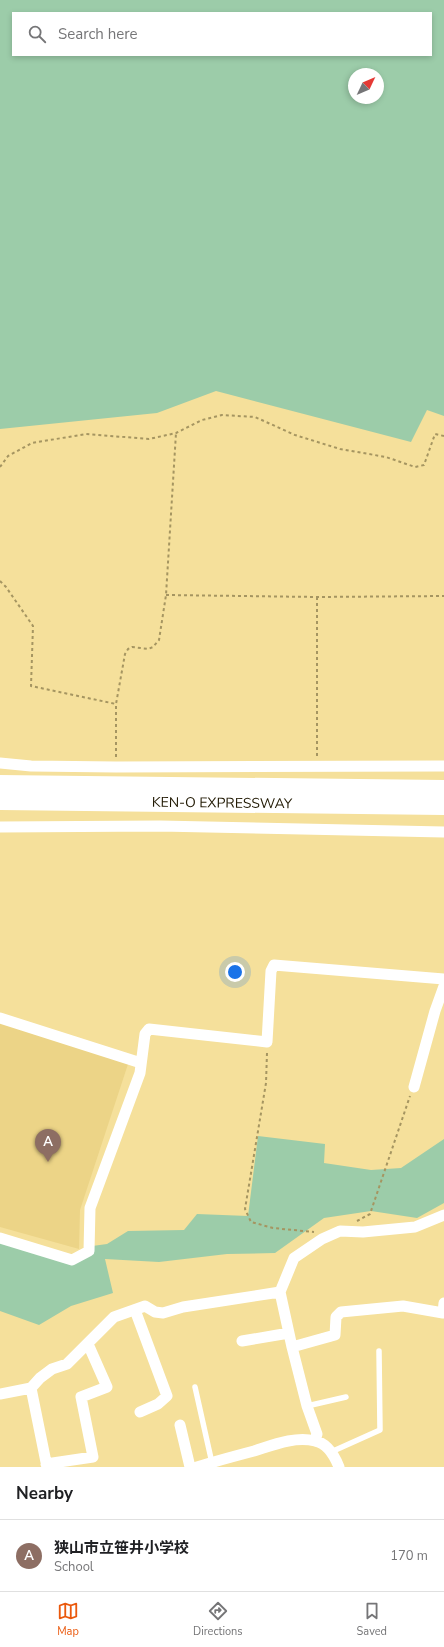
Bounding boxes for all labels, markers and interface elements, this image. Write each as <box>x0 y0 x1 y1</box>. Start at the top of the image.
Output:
search box <box>12 12 432 56</box>
icon: search <box>26 23 48 45</box>
text: Search here <box>58 24 138 44</box>
north arrow <box>348 68 384 104</box>
street label: KEN-O EXPRESSWAY <box>152 793 293 813</box>
your location <box>225 962 245 982</box>
pin: A <box>35 1129 61 1162</box>
text: Nearby <box>16 1482 73 1505</box>
text: 狭山市立笹井小学校 <box>54 1538 189 1558</box>
text: A <box>24 1547 34 1565</box>
text: 170 m <box>390 1547 428 1565</box>
text: School <box>54 1558 94 1576</box>
tab: Map <box>57 1600 79 1639</box>
tab: Directions <box>193 1600 243 1639</box>
tab: Saved <box>357 1600 387 1639</box>

